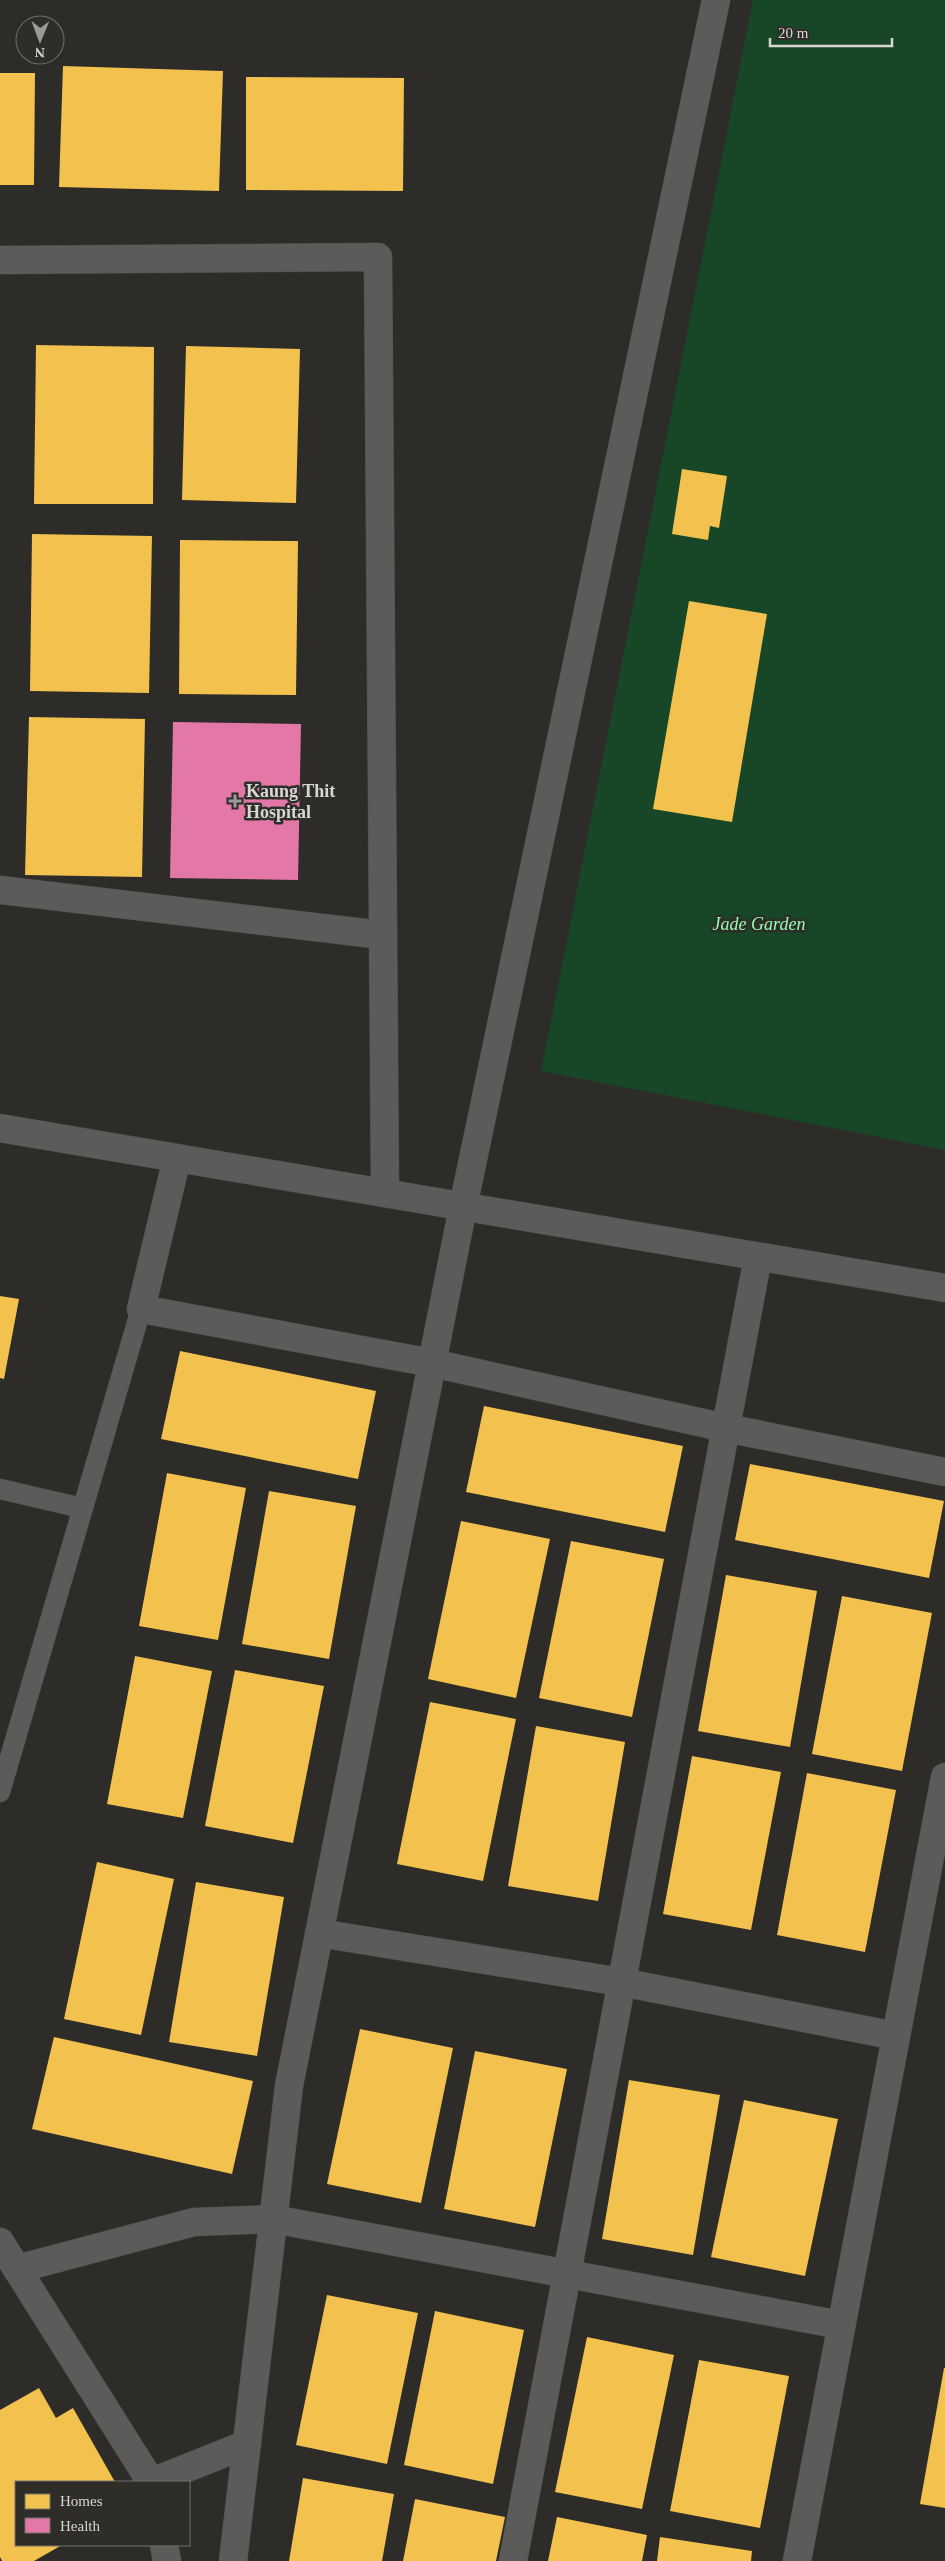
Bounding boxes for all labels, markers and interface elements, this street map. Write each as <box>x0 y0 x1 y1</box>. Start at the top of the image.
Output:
north arrow <box>15 15 65 65</box>
scale bar <box>770 15 892 47</box>
text: 20 m <box>778 25 809 41</box>
text: N <box>35 45 45 60</box>
place label: Kaung Thit Hospital <box>246 781 335 822</box>
marker: Kaung Thit Hospital <box>228 794 242 808</box>
park label: Jade Garden <box>713 914 805 934</box>
legend <box>15 2481 190 2546</box>
text: Homes <box>60 2493 103 2509</box>
text: Health <box>60 2518 100 2534</box>

